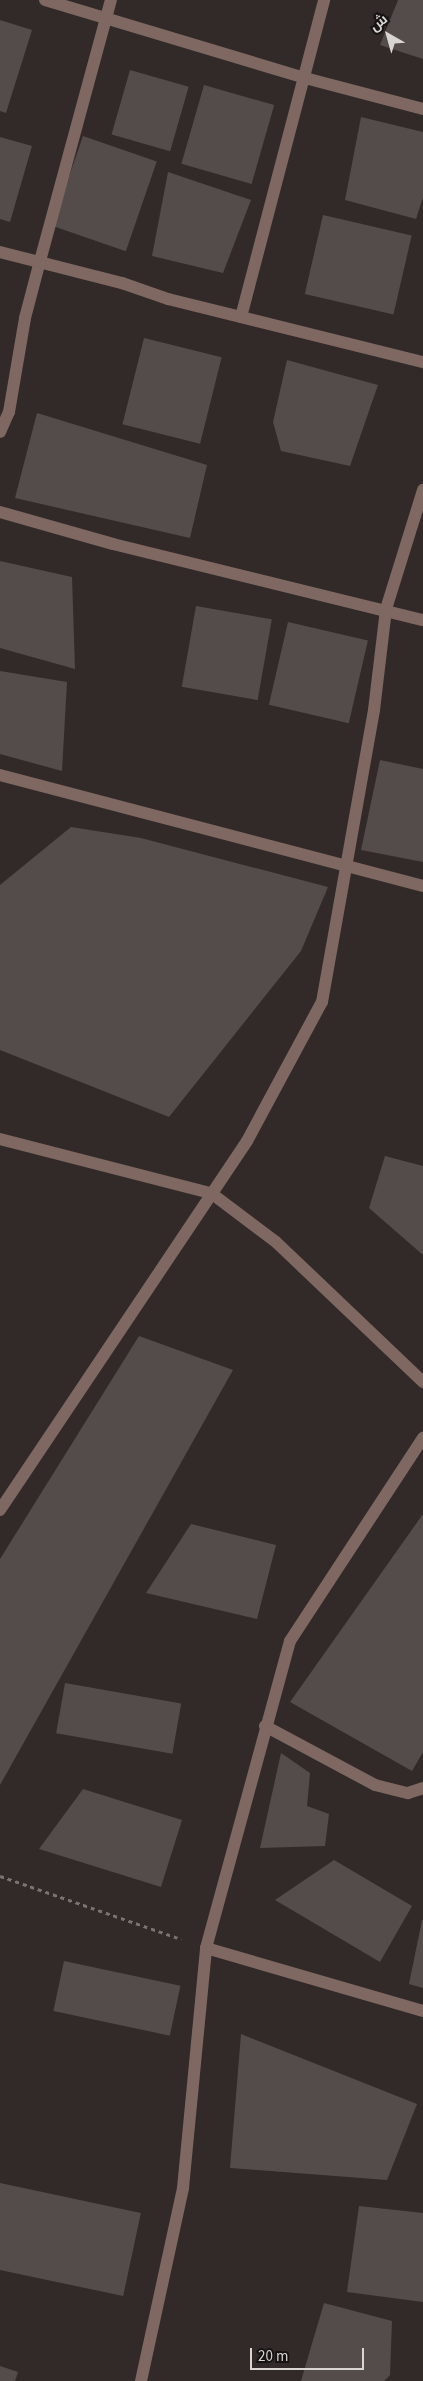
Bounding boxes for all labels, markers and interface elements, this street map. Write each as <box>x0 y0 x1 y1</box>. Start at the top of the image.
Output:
north arrow <box>363 10 413 60</box>
text: ش <box>366 10 392 37</box>
scale bar <box>253 2338 367 2370</box>
text: 20 m <box>258 2346 288 2367</box>

